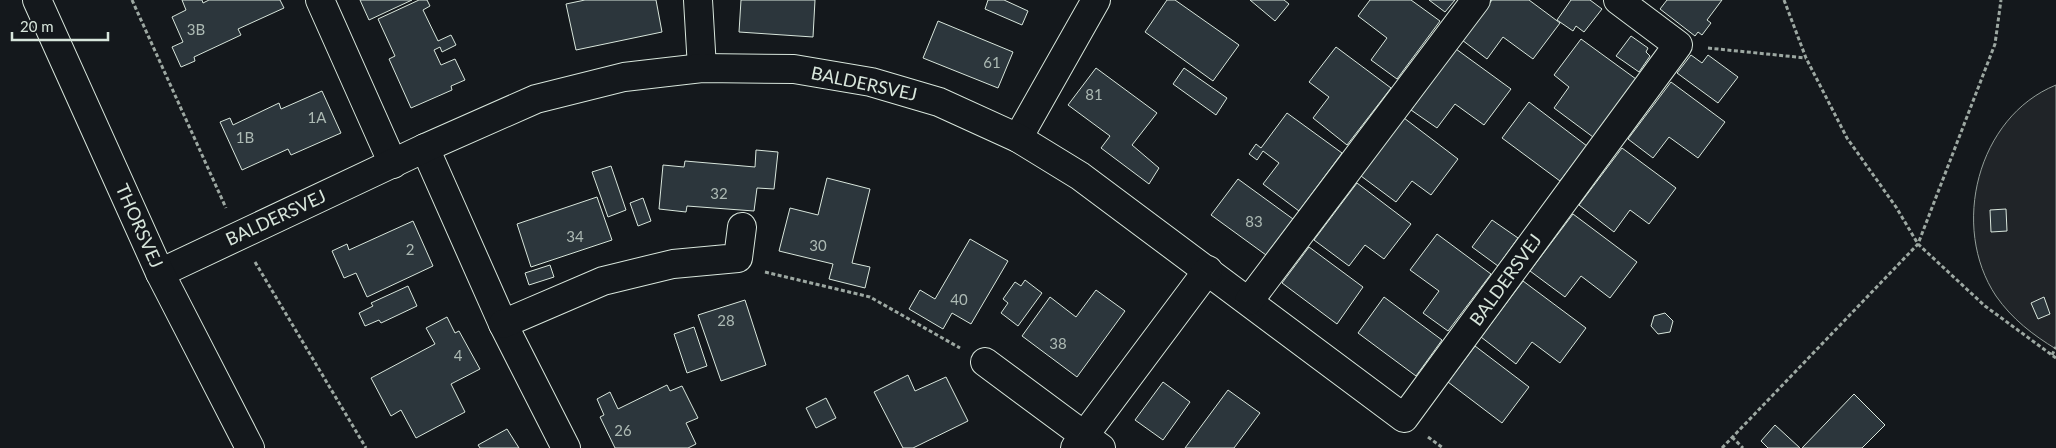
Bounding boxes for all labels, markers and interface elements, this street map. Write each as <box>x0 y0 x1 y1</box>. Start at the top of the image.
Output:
scale bar <box>12 10 109 42</box>
text: 20 m <box>20 17 54 35</box>
house number: 3B <box>187 20 205 38</box>
house number: 61 <box>983 53 1001 71</box>
street label: BALDERSVEJ <box>809 61 919 105</box>
house number: 81 <box>1085 85 1103 103</box>
house number: 1A <box>308 108 327 126</box>
house number: 1B <box>236 128 254 146</box>
street label: THORSVEJ <box>112 180 168 271</box>
street label: BALDERSVEJ <box>222 184 329 250</box>
house number: 32 <box>710 184 728 202</box>
house number: 83 <box>1245 212 1263 230</box>
house number: 34 <box>566 227 584 245</box>
street label: BALDERSVEJ <box>1465 229 1546 330</box>
house number: 30 <box>809 236 827 254</box>
house number: 2 <box>406 240 414 258</box>
house number: 40 <box>950 290 968 308</box>
house number: 28 <box>717 311 735 329</box>
house number: 38 <box>1049 334 1067 352</box>
house number: 4 <box>454 346 463 364</box>
house number: 26 <box>614 421 632 439</box>

